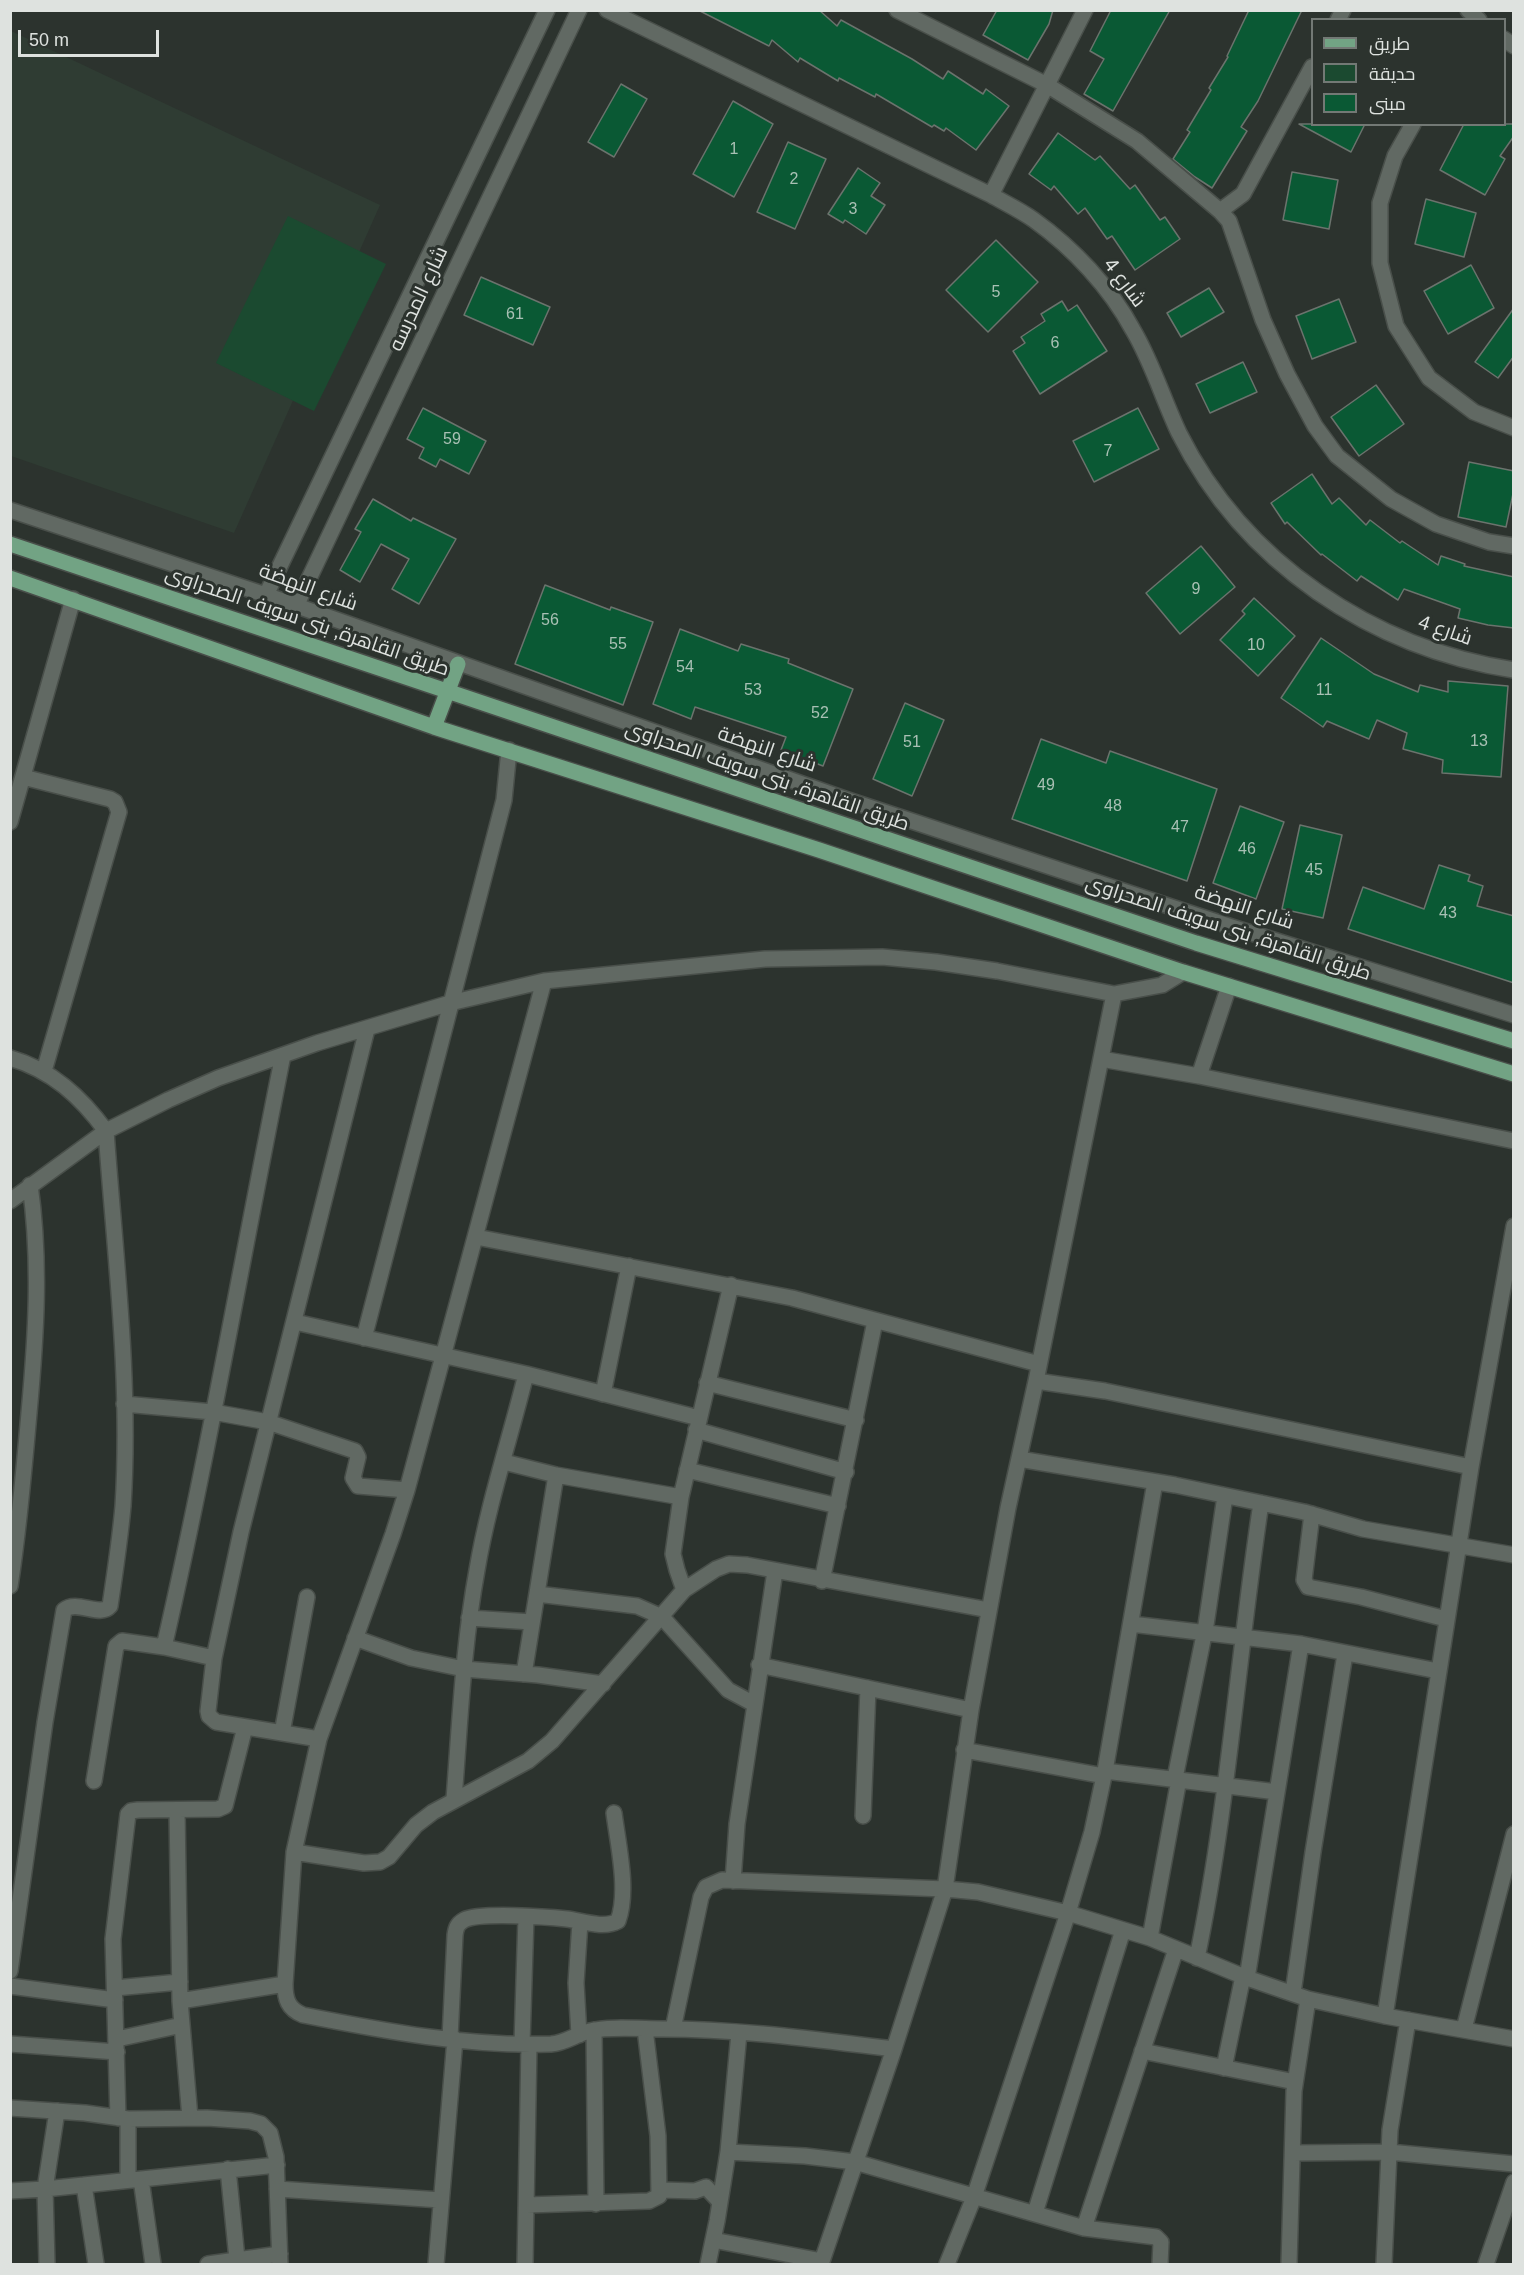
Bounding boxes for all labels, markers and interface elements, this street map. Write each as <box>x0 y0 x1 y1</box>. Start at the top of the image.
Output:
scale bar <box>21 18 162 56</box>
legend <box>1311 18 1506 126</box>
text: 50 m <box>29 30 69 50</box>
text: طريق <box>1369 34 1410 54</box>
text: حديقة <box>1369 64 1415 84</box>
text: مبنى <box>1369 94 1406 114</box>
house number: 1 <box>730 140 738 160</box>
house number: 2 <box>790 170 798 190</box>
house number: 3 <box>849 200 857 220</box>
street label: شارع المدرسه <box>384 243 454 355</box>
street label: شارع 4 <box>1098 254 1150 312</box>
house number: 5 <box>992 283 1000 303</box>
house number: 61 <box>506 305 524 325</box>
house number: 6 <box>1051 334 1059 354</box>
house number: 59 <box>443 430 461 450</box>
house number: 7 <box>1104 442 1112 462</box>
street label: شارع النهضة <box>256 559 360 617</box>
street label: طريق القاهرة, بنى سويف الصحراوى <box>162 562 452 682</box>
house number: 9 <box>1192 580 1200 600</box>
house number: 56 <box>541 611 559 631</box>
street label: شارع 4 <box>1415 611 1475 651</box>
house number: 55 <box>609 635 627 655</box>
house number: 10 <box>1247 636 1265 656</box>
house number: 54 <box>676 658 694 678</box>
house number: 53 <box>744 681 762 701</box>
house number: 11 <box>1316 681 1332 701</box>
house number: 52 <box>811 704 829 724</box>
street label: طريق القاهرة, بنى سويف الصحراوى <box>622 717 912 837</box>
street label: شارع النهضة <box>714 722 820 778</box>
house number: 13 <box>1470 732 1488 752</box>
house number: 51 <box>903 733 921 753</box>
house number: 49 <box>1037 776 1055 796</box>
house number: 48 <box>1104 797 1122 817</box>
house number: 47 <box>1171 818 1189 838</box>
house number: 46 <box>1238 840 1256 860</box>
house number: 45 <box>1305 861 1323 881</box>
street label: طريق القاهرة, بنى سويف الصحراوى <box>1082 871 1374 987</box>
street label: شارع النهضة <box>1191 881 1297 935</box>
house number: 43 <box>1439 904 1457 924</box>

